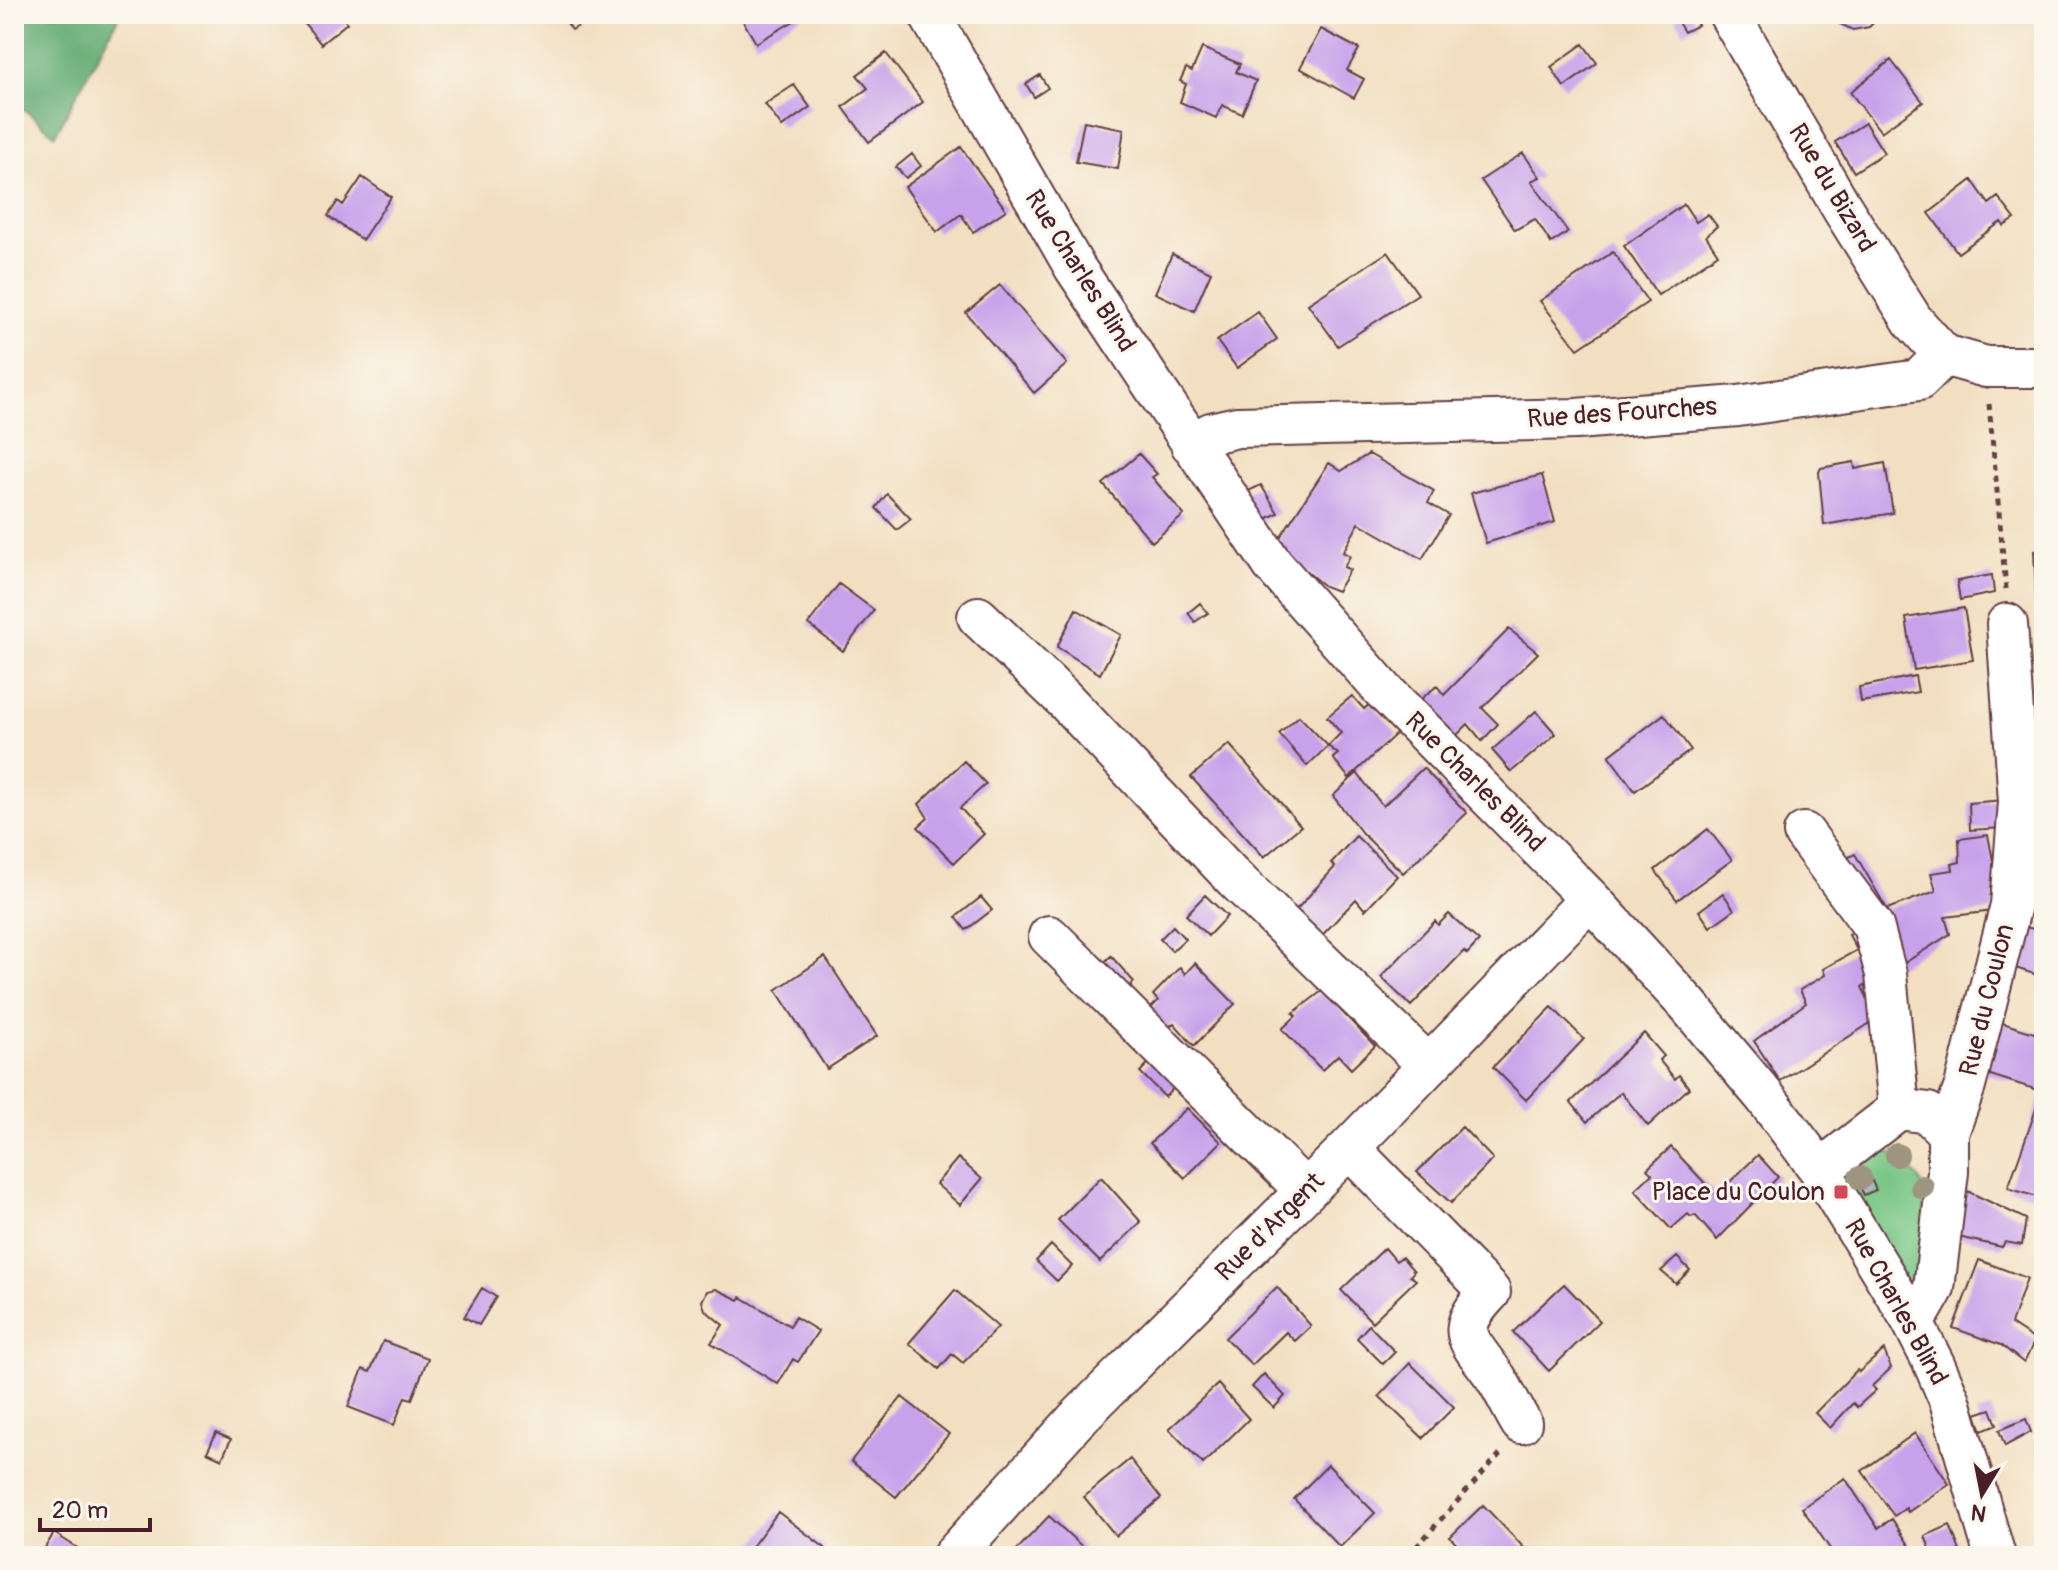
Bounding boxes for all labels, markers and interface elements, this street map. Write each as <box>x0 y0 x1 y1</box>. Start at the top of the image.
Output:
street label: Rue du Bizard <box>1781 118 1883 258</box>
street label: Rue Charles Blind <box>1017 184 1143 358</box>
street label: Rue des Fourches <box>1526 390 1718 436</box>
street label: Rue Charles Blind <box>1398 705 1552 859</box>
street label: Rue du Coulon <box>1953 921 2021 1079</box>
street label: Rue d'Argent <box>1209 1165 1332 1288</box>
place label: Place du Coulon <box>1652 1176 1825 1208</box>
marker: Place du Coulon <box>1832 1183 1850 1201</box>
street label: Rue Charles Blind <box>1837 1213 1955 1391</box>
north arrow <box>1942 1454 2022 1534</box>
scale bar <box>40 1482 150 1532</box>
text: 20 m <box>52 1496 108 1525</box>
text: N <box>1969 1498 1988 1528</box>

